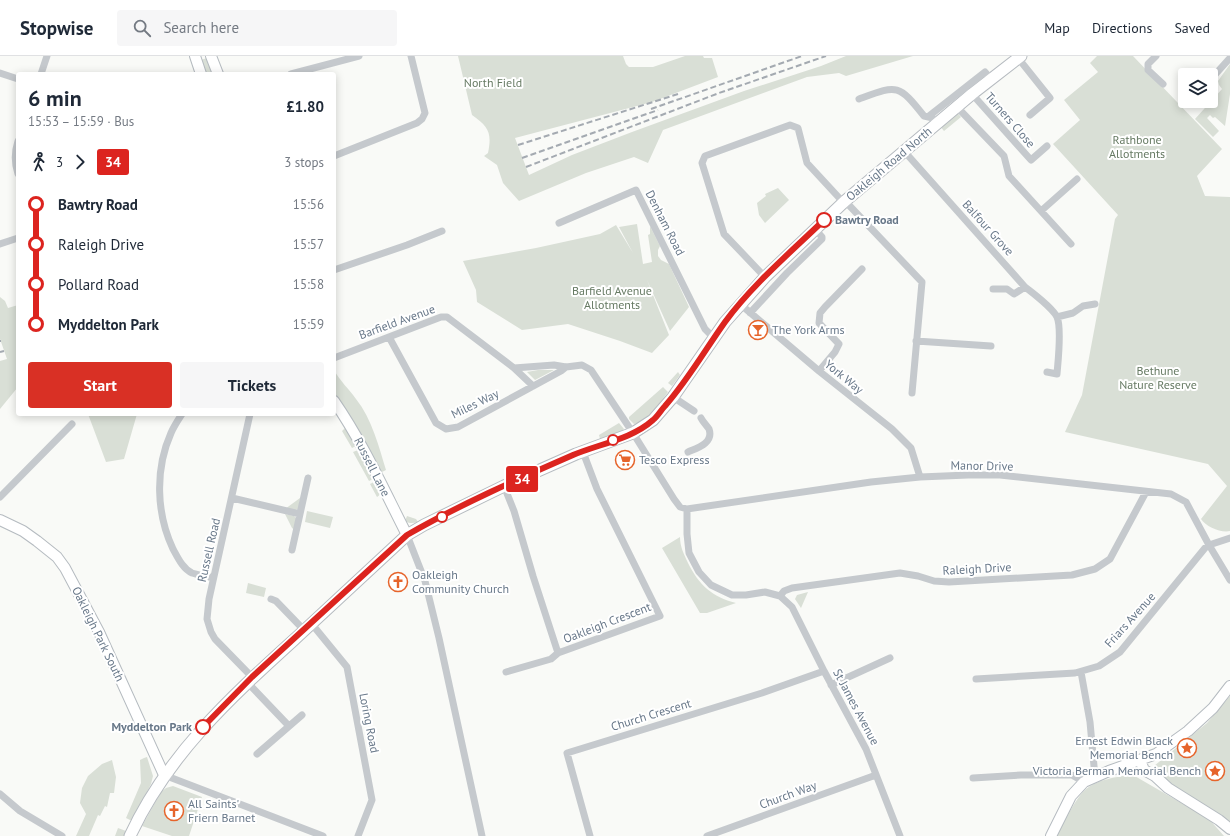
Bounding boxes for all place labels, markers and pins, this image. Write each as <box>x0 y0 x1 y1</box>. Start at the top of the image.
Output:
marker: Bawtry Road <box>816 212 832 228</box>
place label: Bawtry Road <box>835 212 899 227</box>
bar icon: The York Arms <box>747 319 769 341</box>
place label: The York Arms <box>772 322 844 337</box>
unlabelled marker <box>607 434 619 446</box>
supermarket icon: Tesco Express <box>614 449 636 471</box>
place label: Tesco Express <box>639 452 709 467</box>
unlabelled marker <box>436 511 448 523</box>
place label: Oakleigh Community Church <box>412 567 509 596</box>
church icon: Oakleigh Community Church <box>387 571 409 593</box>
place label: Myddelton Park <box>111 719 192 734</box>
marker: Myddelton Park <box>195 719 211 735</box>
place label: Ernest Edwin Black Memorial Bench <box>1075 733 1173 762</box>
place icon: Ernest Edwin Black Memorial Bench <box>1176 737 1198 759</box>
place icon: Victoria Berman Memorial Bench <box>1204 760 1226 782</box>
place label: Victoria Berman Memorial Bench <box>1032 763 1201 778</box>
place label: All Saints' Friern Barnet <box>188 796 255 825</box>
church icon: All Saints' Friern Barnet <box>163 800 185 822</box>

